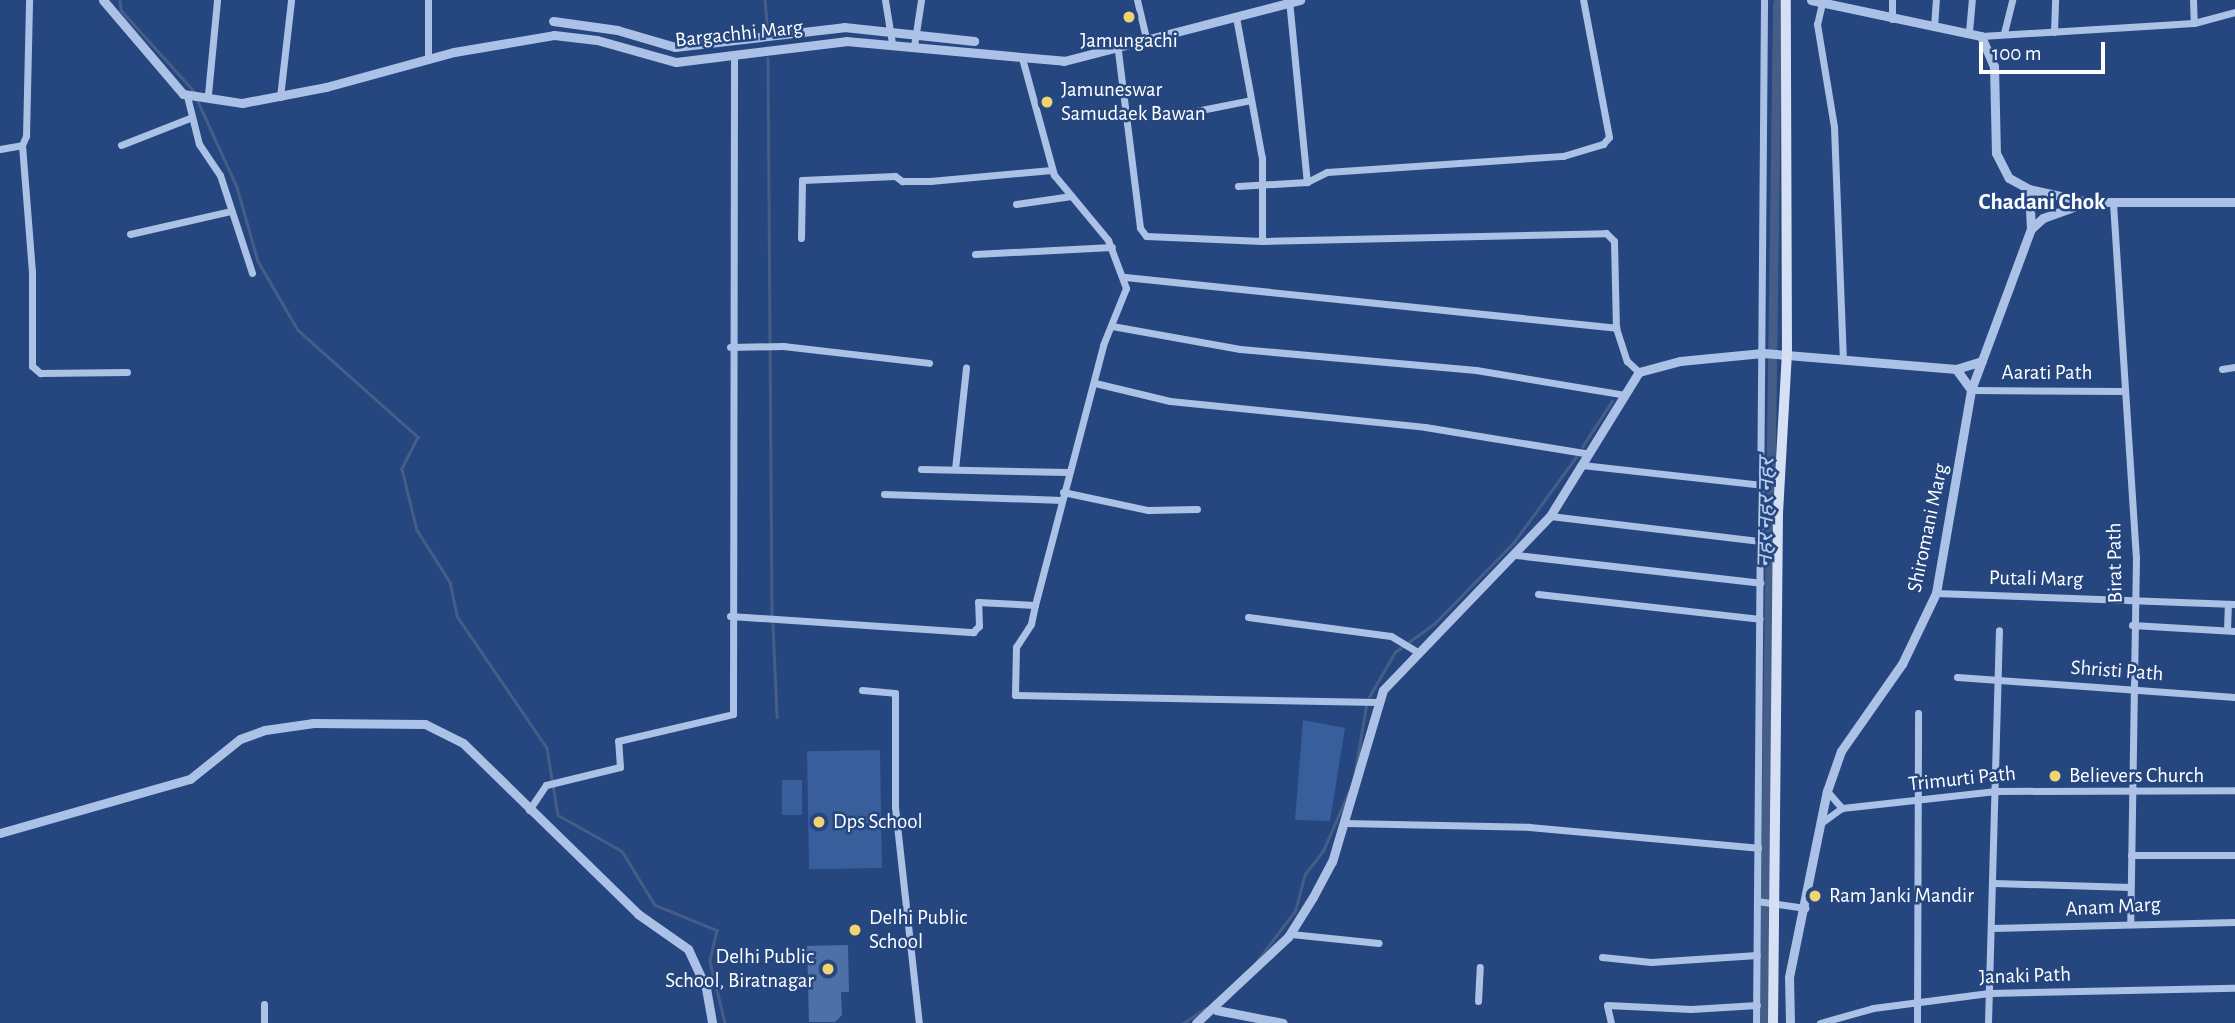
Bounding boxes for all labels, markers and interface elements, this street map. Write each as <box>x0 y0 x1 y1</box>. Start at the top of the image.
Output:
marker: Jamungachi <box>1121 9 1137 25</box>
street label: Bargachhi Marg <box>674 15 804 53</box>
place label: Jamungachi <box>1080 28 1178 54</box>
scale bar <box>1983 28 2109 72</box>
text: 100 m <box>1992 43 2042 64</box>
place label: Jamuneswar Samudaek Bawan <box>1061 77 1206 127</box>
marker: Jamuneswar Samudaek Bawan <box>1039 94 1055 110</box>
district label: Chadani Chok <box>1979 189 2105 217</box>
street label: Aarati Path <box>2002 360 2092 386</box>
water label: नहर नहर नहर <box>1752 458 1782 568</box>
street label: Shiromani Marg <box>1902 461 1954 595</box>
street label: Birat Path <box>2102 523 2128 603</box>
street label: Putali Marg <box>1989 566 2083 592</box>
street label: Shristi Path <box>2070 655 2164 687</box>
street label: Trimurti Path <box>1907 761 2017 797</box>
place label: Believers Church <box>2069 763 2204 789</box>
marker: Believers Church <box>2047 768 2063 784</box>
place label: Dps School <box>833 809 923 835</box>
marker: Dps School <box>811 814 827 830</box>
place label: Ram Janki Mandir <box>1829 883 1974 909</box>
marker: Ram Janki Mandir <box>1807 888 1823 904</box>
street label: Anam Marg <box>2065 892 2161 922</box>
place label: Delhi Public School <box>869 905 967 955</box>
marker: Delhi Public School <box>847 922 863 938</box>
place label: Delhi Public School, Biratnagar <box>665 944 814 994</box>
marker: Delhi Public School, Biratnagar <box>820 961 836 977</box>
street label: Janaki Path <box>1979 962 2071 990</box>

